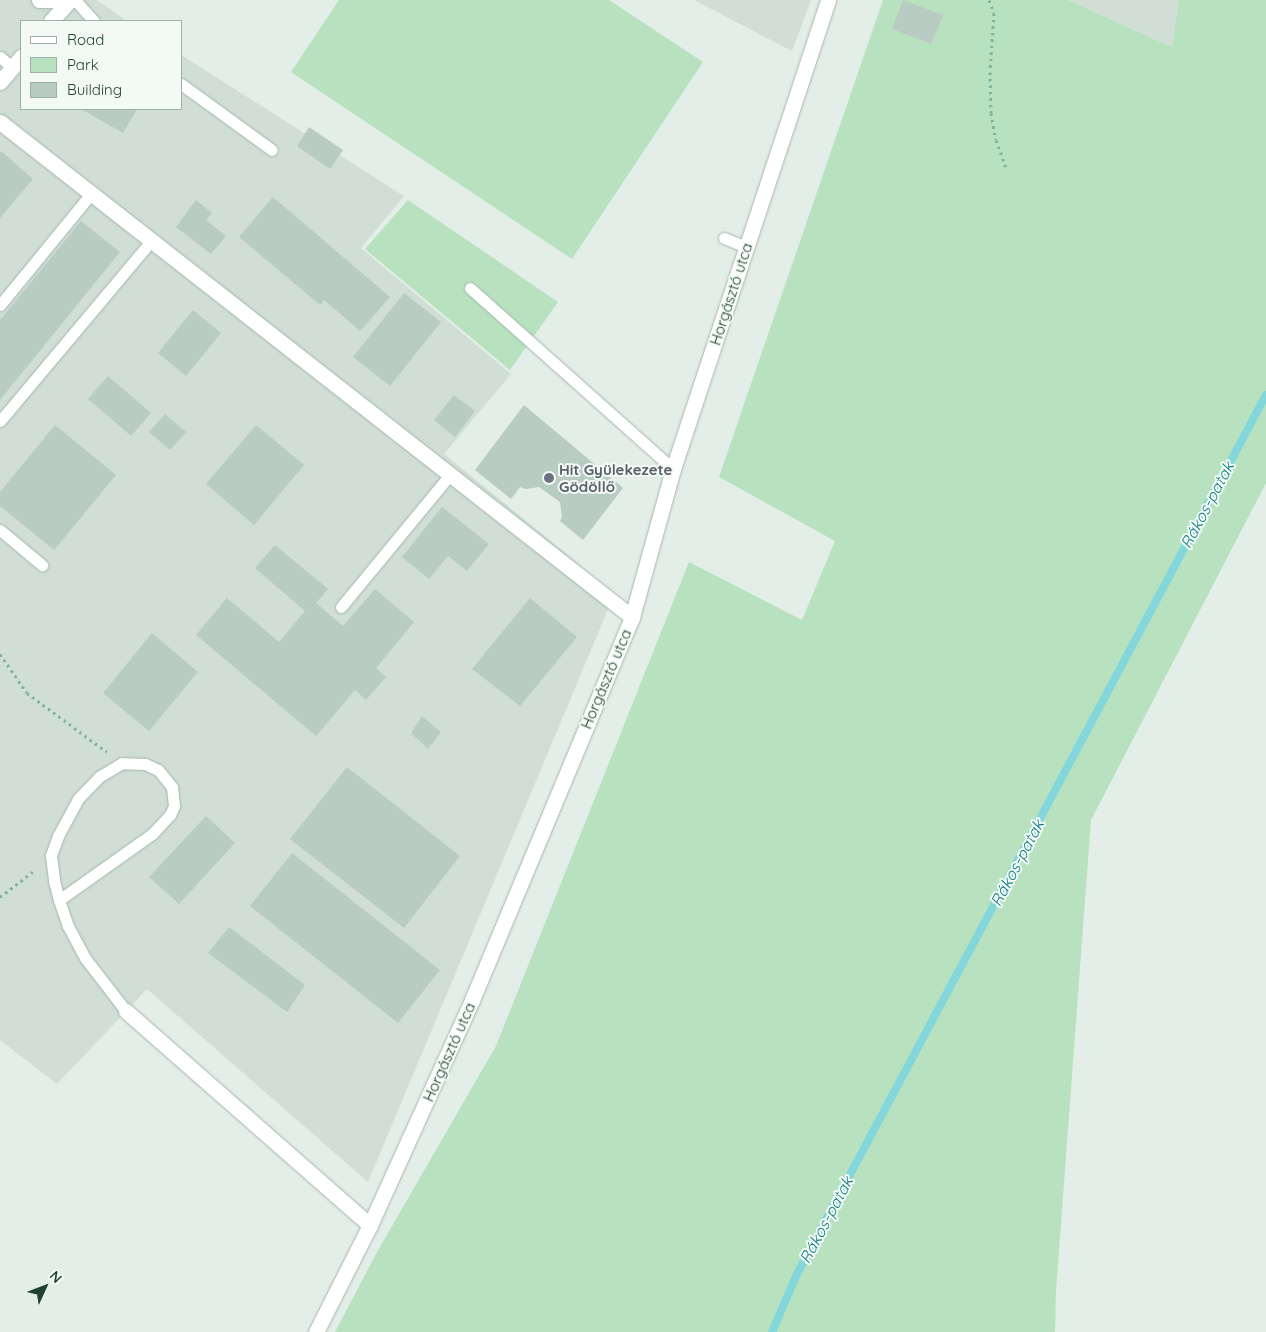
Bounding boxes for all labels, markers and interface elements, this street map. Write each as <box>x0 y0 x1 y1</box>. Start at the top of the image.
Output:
legend <box>20 20 182 110</box>
text: Road <box>67 30 104 49</box>
text: Park <box>67 55 99 74</box>
text: Building <box>67 80 122 99</box>
street label: Horgásztó utca <box>706 241 756 347</box>
water label: Rákos-patak <box>1176 458 1238 552</box>
place label: Hit Gyülekezete Gödöllő <box>559 460 672 495</box>
marker: Hit Gyülekezete Gödöllő <box>543 472 555 484</box>
street label: Horgásztó utca <box>577 626 635 732</box>
water label: Rákos-patak <box>986 816 1048 910</box>
street label: Horgásztó utca <box>419 1000 479 1104</box>
water label: Rákos-patak <box>795 1173 857 1267</box>
north arrow <box>20 1262 70 1312</box>
text: N <box>46 1267 66 1287</box>

